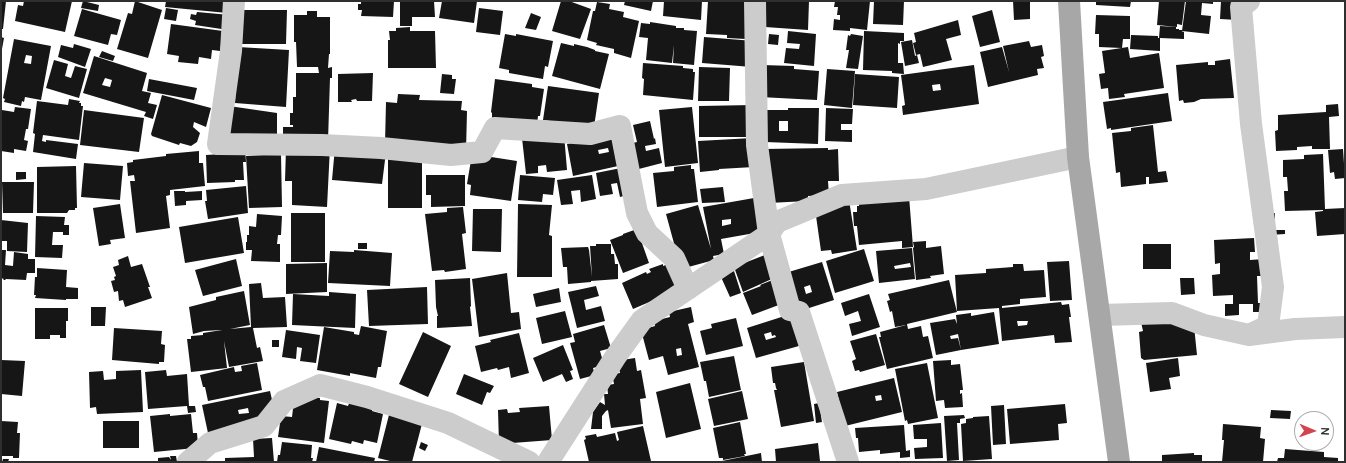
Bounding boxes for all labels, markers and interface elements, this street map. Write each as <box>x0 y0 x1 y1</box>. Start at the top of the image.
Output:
north arrow <box>1294 411 1334 451</box>
text: N <box>1318 427 1333 436</box>

